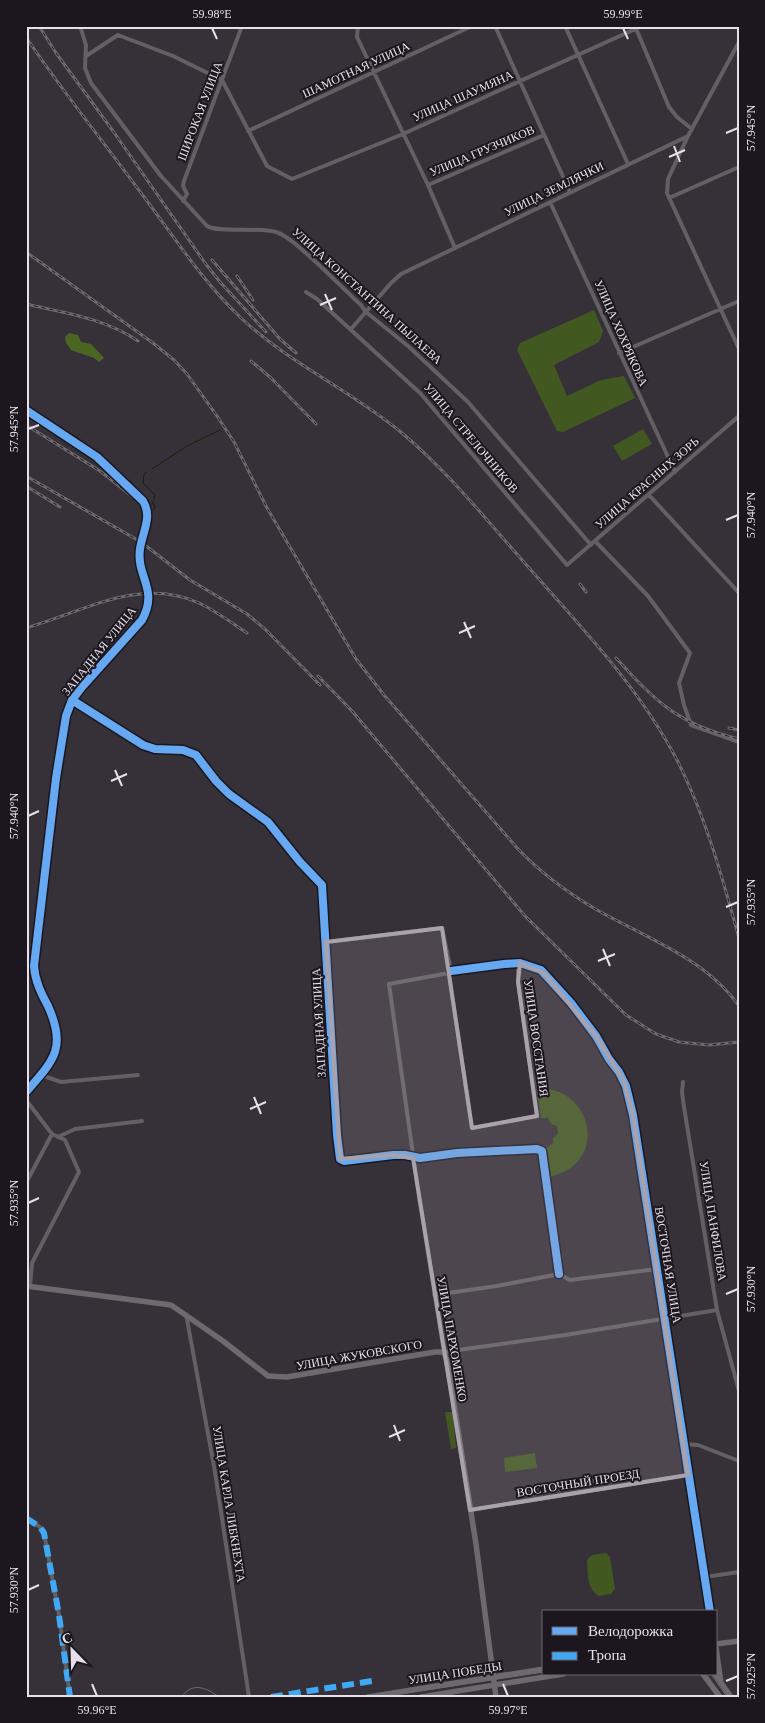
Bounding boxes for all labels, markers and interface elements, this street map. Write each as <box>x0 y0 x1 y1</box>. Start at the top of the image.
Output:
text: 59.98°E <box>192 7 232 21</box>
text: 59.99°E <box>603 7 643 21</box>
street label: ШАМОТНАЯ УЛИЦА <box>300 39 412 101</box>
street label: ШИРОКАЯ УЛИЦА <box>175 59 226 163</box>
street label: УЛИЦА ШАУМЯНА <box>411 67 516 124</box>
text: 57.945°N <box>744 104 758 151</box>
street label: УЛИЦА ГРУЗЧИКОВ <box>428 123 536 179</box>
street label: УЛИЦА ЗЕМЛЯЧКИ <box>502 159 606 219</box>
street label: УЛИЦА КОНСТАНТИНА ПЫЛАЕВА <box>289 225 445 367</box>
street label: УЛИЦА ХОХРЯКОВА <box>591 278 651 389</box>
street label: УЛИЦА СТРЕЛОЧНИКОВ <box>421 380 521 496</box>
text: 57.945°N <box>7 405 21 452</box>
street label: УЛИЦА КРАСНЫХ ЗОРЬ <box>592 434 702 532</box>
text: 57.940°N <box>744 491 758 538</box>
street label: ЗАПАДНАЯ УЛИЦА <box>59 604 139 698</box>
text: 57.940°N <box>7 792 21 839</box>
text: 57.935°N <box>744 878 758 925</box>
street label: ЗАПАДНАЯ УЛИЦА <box>309 967 329 1078</box>
street label: УЛИЦА ВОССТАНИЯ <box>521 979 551 1097</box>
street label: УЛИЦА ПАНФИЛОВА <box>697 1160 729 1282</box>
text: 57.935°N <box>7 1179 21 1226</box>
street label: ВОСТОЧНАЯ УЛИЦА <box>652 1206 684 1325</box>
text: 57.930°N <box>744 1265 758 1312</box>
street label: УЛИЦА ПАРХОМЕНКО <box>434 1275 470 1403</box>
street label: УЛИЦА ЖУКОВСКОГО <box>295 1337 423 1373</box>
street label: УЛИЦА КАРЛА ЛИБКНЕХТА <box>210 1425 248 1584</box>
street label: ВОСТОЧНЫЙ ПРОЕЗД <box>516 1466 640 1500</box>
text: 57.930°N <box>7 1566 21 1613</box>
legend <box>542 1610 718 1676</box>
text: Велодорожка <box>588 1623 673 1639</box>
north arrow <box>48 1626 98 1676</box>
text: С <box>60 1630 75 1647</box>
text: Тропа <box>588 1647 627 1663</box>
text: 57.925°N <box>744 1652 758 1699</box>
street label: УЛИЦА ПОБЕДЫ <box>407 1659 503 1687</box>
text: 59.96°E <box>77 1703 117 1717</box>
text: 59.97°E <box>488 1703 528 1717</box>

